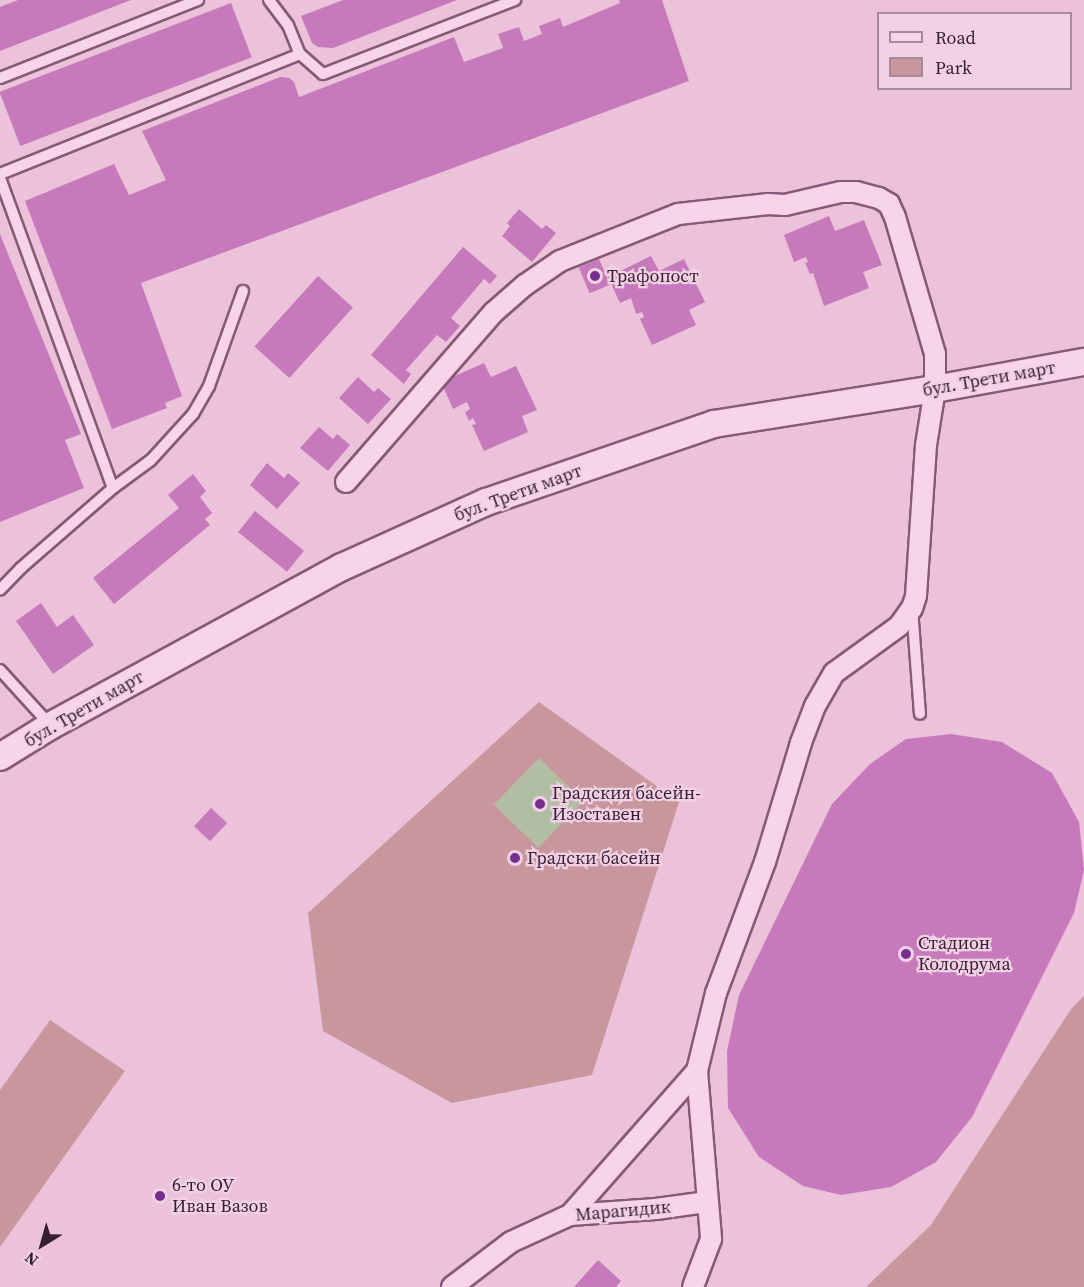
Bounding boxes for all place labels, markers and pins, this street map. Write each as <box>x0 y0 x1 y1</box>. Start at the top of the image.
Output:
place label: Трафопост <box>607 265 699 287</box>
marker: Трафопост <box>588 269 602 283</box>
place label: Градския басейн- Изоставен <box>552 783 701 826</box>
marker: Градския басейн- Изоставен <box>533 797 547 811</box>
place label: Градски басейн <box>527 847 661 869</box>
marker: Градски басейн <box>508 851 522 865</box>
place label: Стадион Колодрума <box>918 933 1011 976</box>
marker: Стадион Колодрума <box>899 947 913 961</box>
place label: 6-то ОУ Иван Вазов <box>172 1175 268 1218</box>
marker: 6-то ОУ Иван Вазов <box>153 1189 167 1203</box>

